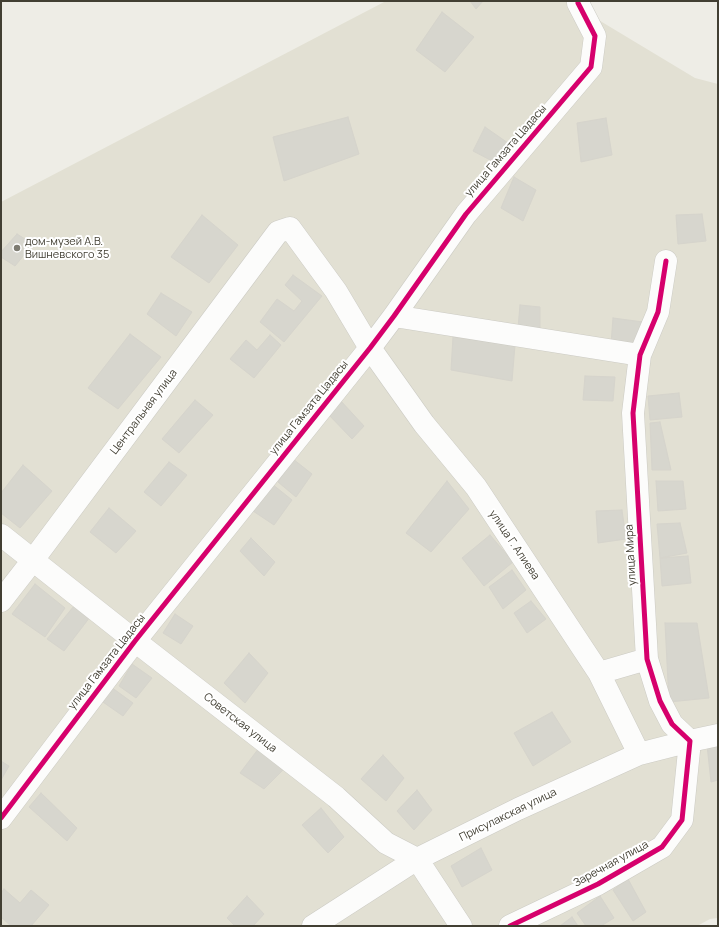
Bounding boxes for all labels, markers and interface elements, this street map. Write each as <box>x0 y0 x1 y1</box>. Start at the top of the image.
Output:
street label: улица Гамзата Цадасы <box>462 102 550 200</box>
place label: дом-музей А.В. Вишневского 35 <box>25 235 109 261</box>
marker: дом-музей А.В. Вишневского 35 <box>12 243 22 253</box>
street label: улица Гамзата Цадасы <box>267 358 351 458</box>
street label: Центральная улица <box>108 367 180 457</box>
street label: улица Г. Алиева <box>486 508 542 582</box>
street label: улица Мира <box>623 524 639 586</box>
street label: улица Гамзата Цадасы <box>66 612 148 712</box>
street label: Советская улица <box>201 690 279 756</box>
street label: Присулакская улица <box>457 786 559 844</box>
street label: Заречная улица <box>571 838 651 890</box>

